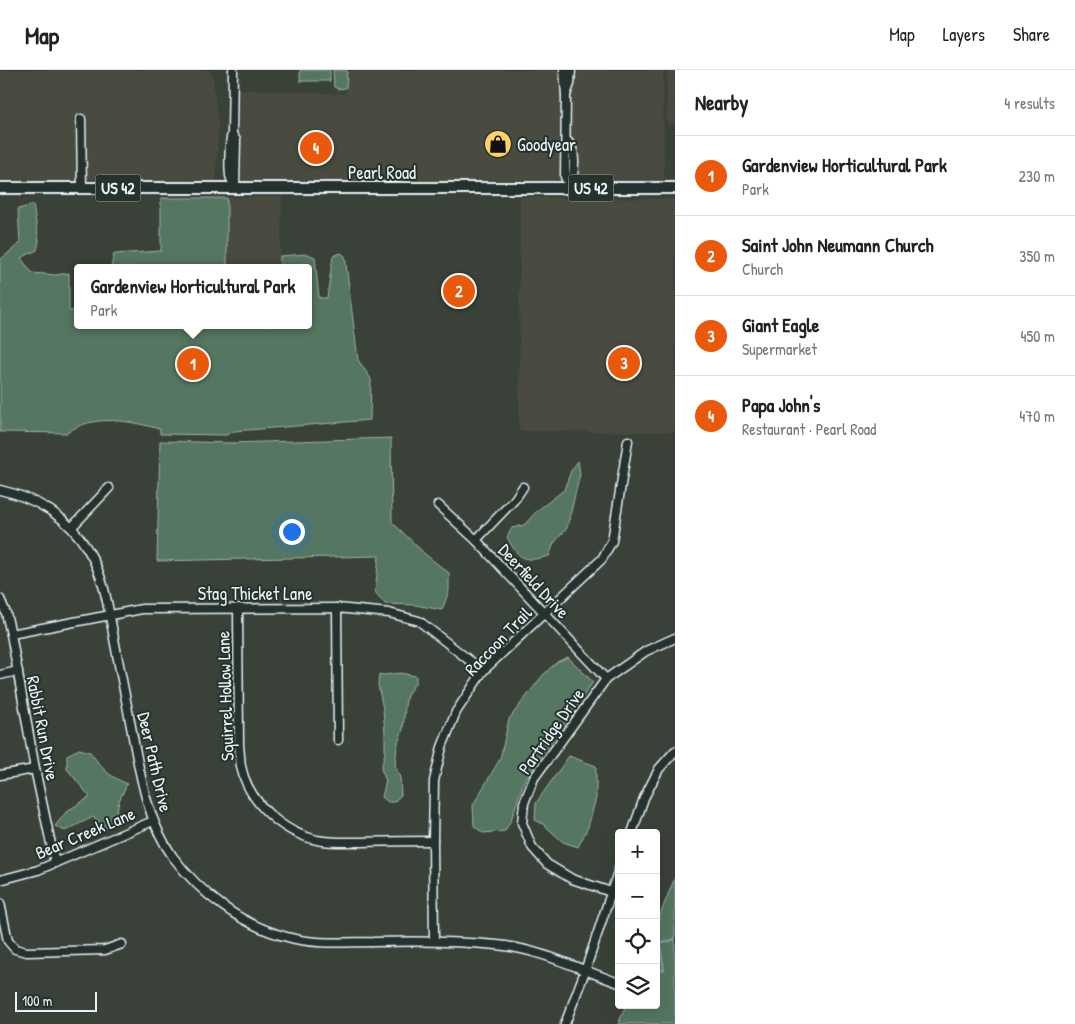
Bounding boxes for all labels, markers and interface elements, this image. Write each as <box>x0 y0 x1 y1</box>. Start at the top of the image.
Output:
text: Map <box>25 19 59 51</box>
text: Map <box>889 22 915 47</box>
text: Layers <box>943 22 985 47</box>
text: Share <box>1013 22 1050 47</box>
text: Nearby <box>695 88 748 117</box>
text: 4 results <box>1004 92 1055 114</box>
pin: 4 <box>300 129 332 167</box>
shop icon: Goodyear <box>483 129 513 159</box>
place label: Goodyear <box>517 132 576 157</box>
text: Gardenview Horticultural Park <box>742 152 947 178</box>
street label: Pearl Road <box>348 160 416 185</box>
text: 1 <box>708 165 714 187</box>
text: 230 m <box>1019 165 1055 187</box>
road number: US 42 <box>96 175 140 202</box>
road number: US 42 <box>568 175 614 202</box>
text: Park <box>742 178 769 200</box>
text: Saint John Neumann Church <box>742 232 933 258</box>
text: 2 <box>707 245 715 267</box>
text: 350 m <box>1019 245 1055 267</box>
text: Church <box>742 258 783 280</box>
popup <box>74 264 312 329</box>
pin: 2 <box>443 272 475 310</box>
text: Gardenview Horticultural Park <box>91 273 295 299</box>
text: Park <box>91 299 117 321</box>
text: Giant Eagle <box>742 312 819 338</box>
text: 3 <box>707 325 715 347</box>
text: 450 m <box>1021 325 1055 347</box>
text: Supermarket <box>742 338 817 360</box>
pin: 3 <box>608 344 640 382</box>
pin: 1 <box>177 345 209 383</box>
text: Papa John's <box>742 392 820 418</box>
text: 4 <box>708 405 714 427</box>
text: 470 m <box>1019 405 1055 427</box>
text: Restaurant · Pearl Road <box>742 418 876 440</box>
your location <box>279 519 305 545</box>
street label: Deerfield Drive <box>493 538 575 624</box>
street label: Stag Thicket Lane <box>198 581 312 606</box>
street label: Raccoon Trail <box>459 601 537 681</box>
street label: Squirrel Hollow Lane <box>210 631 240 761</box>
street label: Rabbit Run Drive <box>21 674 65 782</box>
street label: Partridge Drive <box>512 683 590 779</box>
street label: Deer Path Drive <box>131 710 179 814</box>
street label: Bear Creek Lane <box>31 801 139 865</box>
map controls <box>615 829 660 1009</box>
button: + <box>615 829 660 874</box>
button: − <box>615 874 660 919</box>
button: locate <box>615 919 660 964</box>
button: layers <box>615 964 660 1009</box>
scale bar <box>15 989 98 1012</box>
text: 100 m <box>22 991 52 1010</box>

